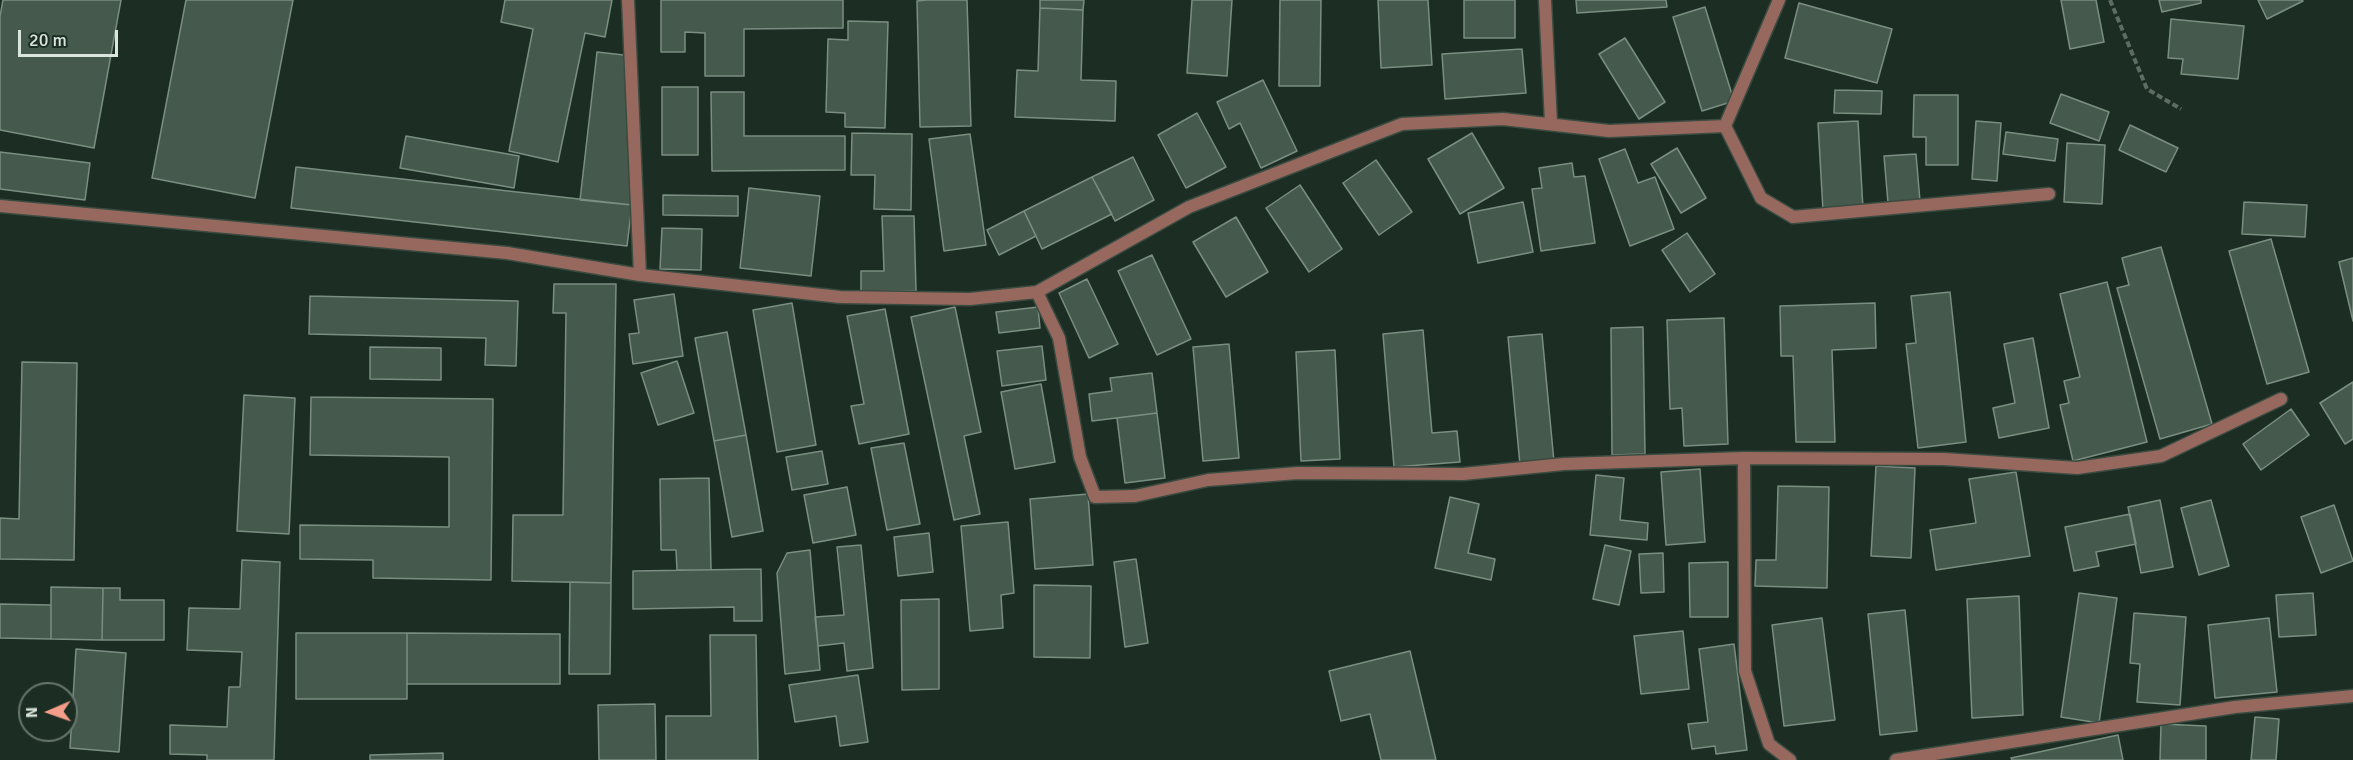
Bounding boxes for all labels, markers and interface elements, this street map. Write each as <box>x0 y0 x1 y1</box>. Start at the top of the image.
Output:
scale bar <box>21 18 122 56</box>
text: 20 m <box>29 29 67 51</box>
north arrow <box>18 682 78 742</box>
text: N <box>22 707 42 718</box>

